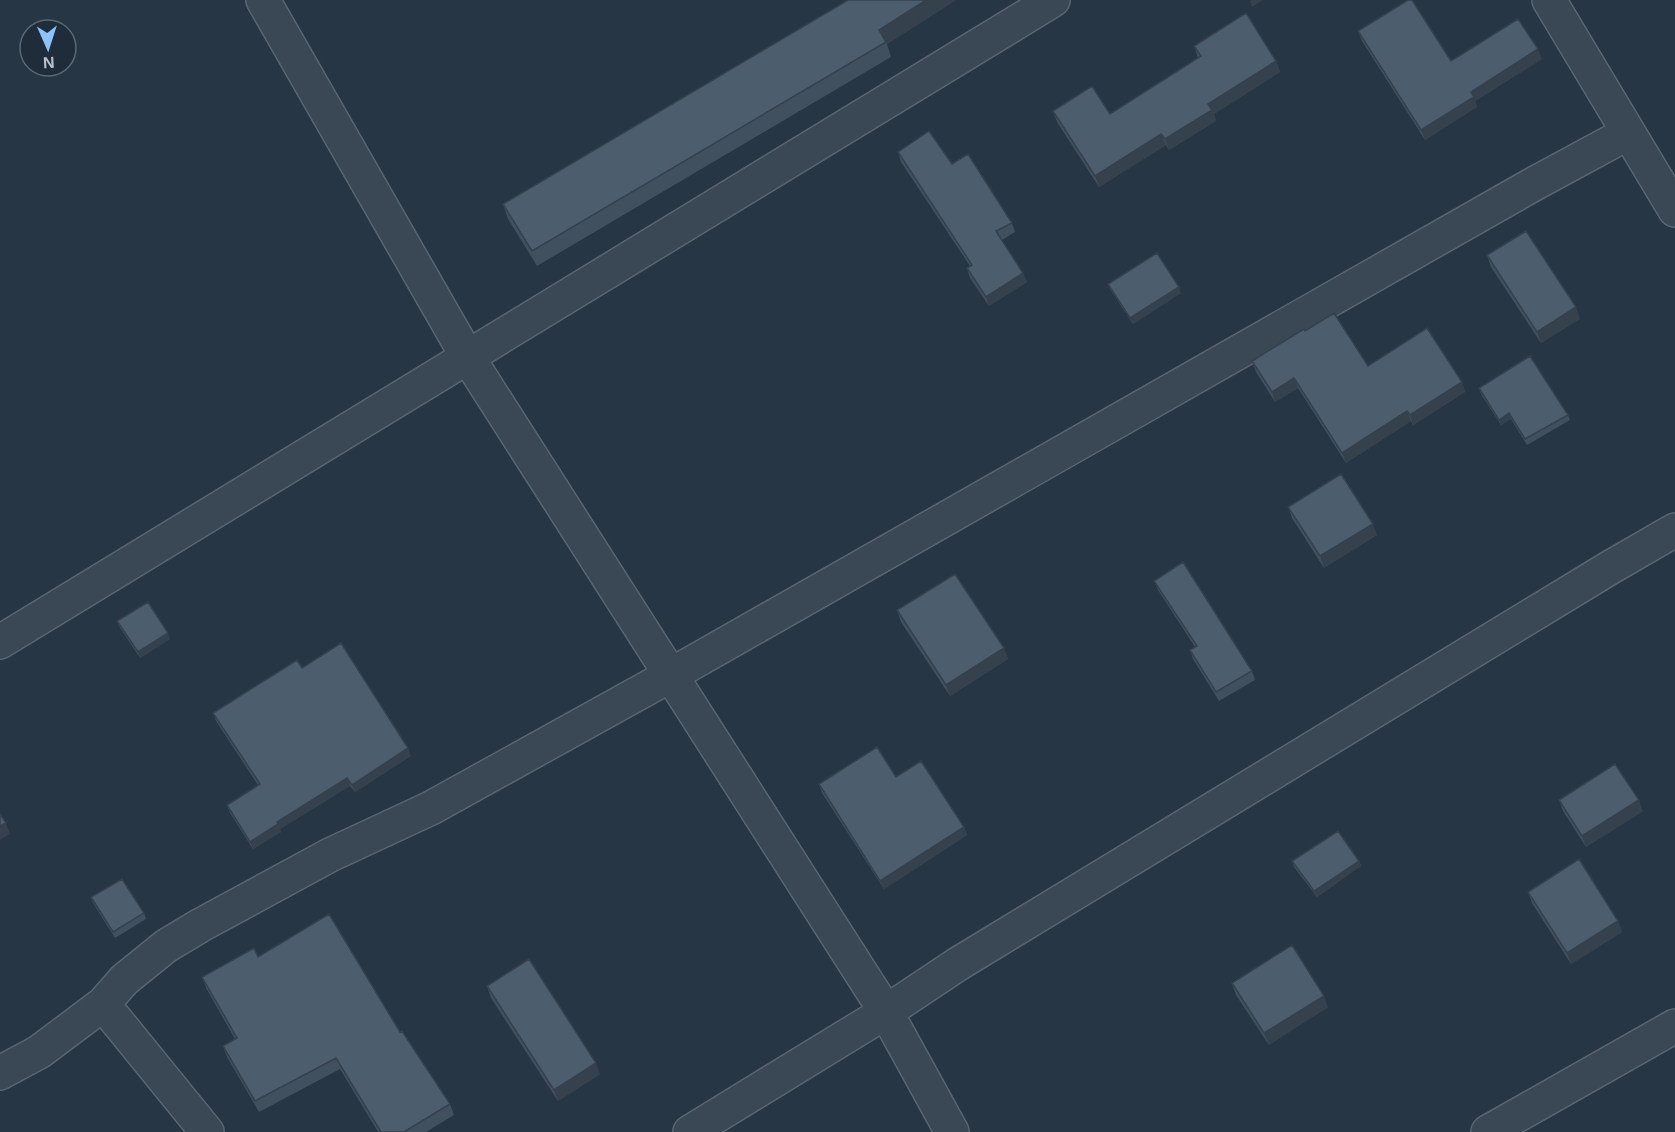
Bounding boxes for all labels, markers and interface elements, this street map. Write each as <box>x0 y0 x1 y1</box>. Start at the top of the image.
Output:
north arrow <box>18 18 78 78</box>
text: N <box>43 54 55 71</box>

